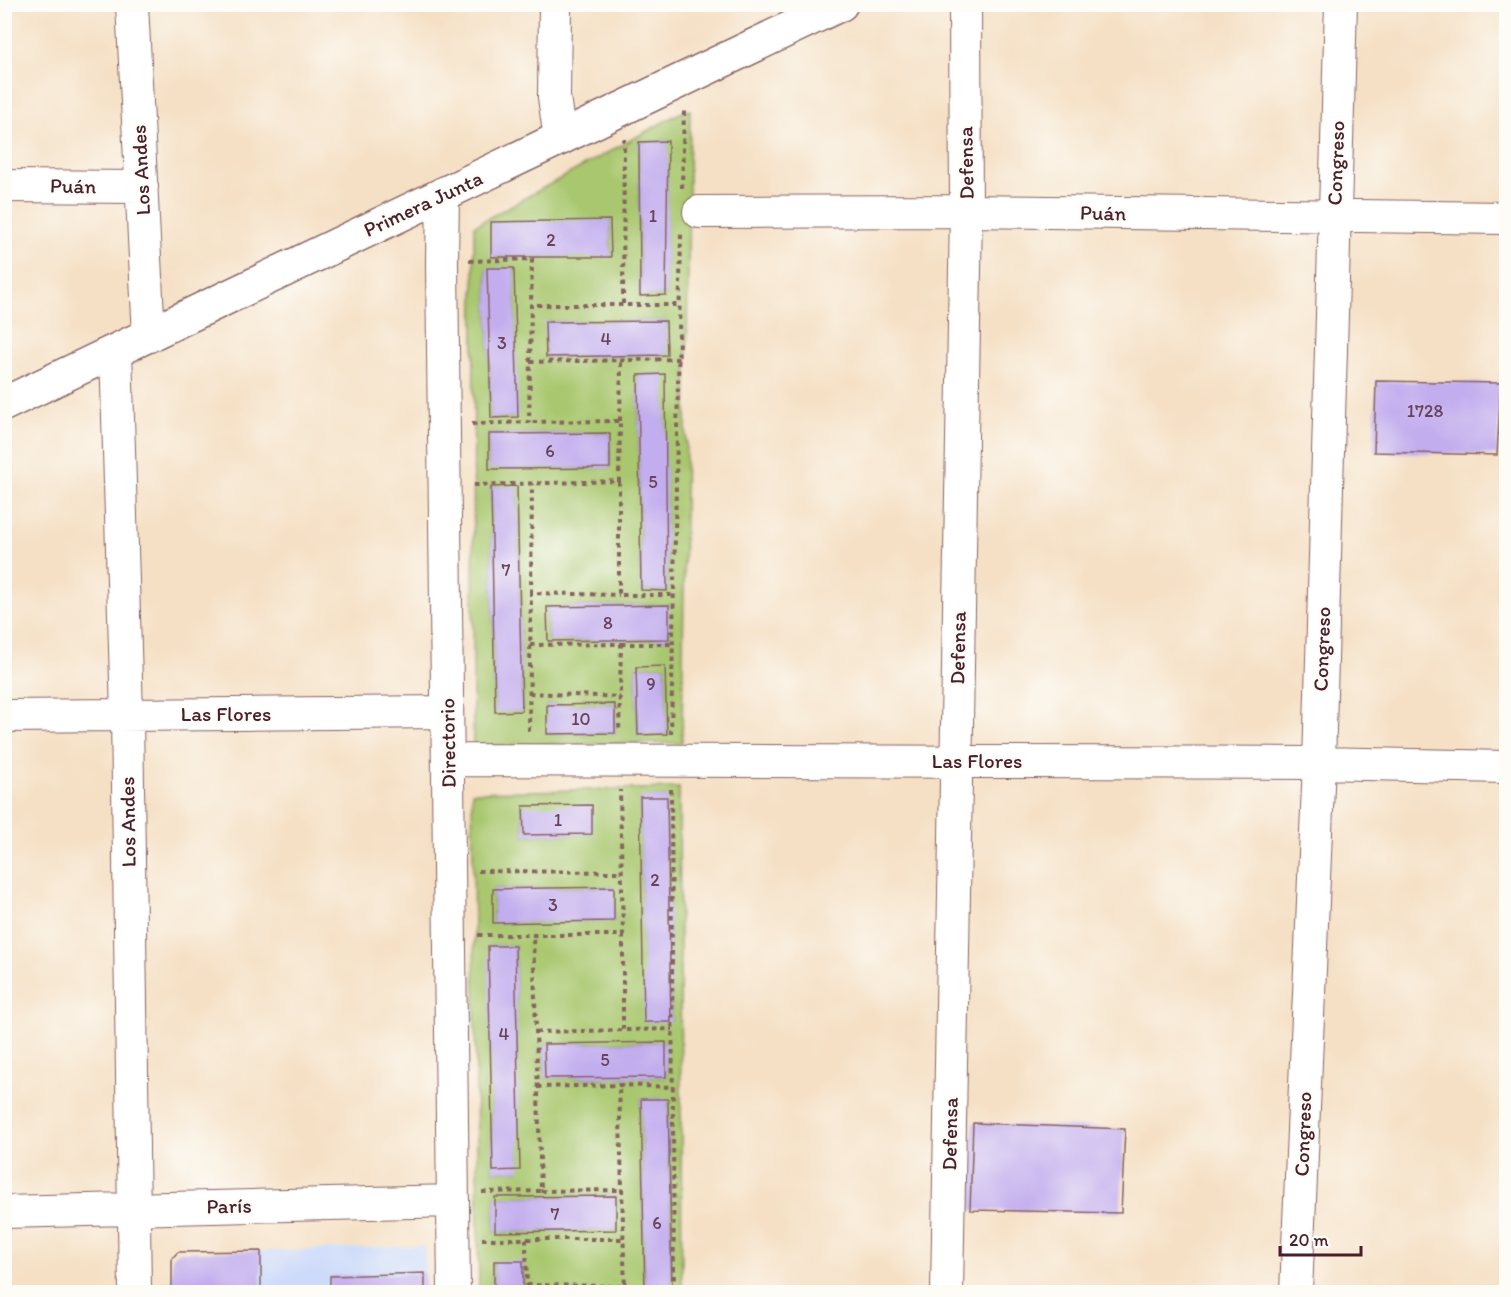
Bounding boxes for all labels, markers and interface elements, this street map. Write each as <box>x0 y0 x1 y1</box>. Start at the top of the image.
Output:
street label: Congreso <box>1322 120 1349 206</box>
street label: Los Andes <box>126 124 155 216</box>
street label: Defensa <box>952 126 979 200</box>
street label: Primera Junta <box>359 165 486 242</box>
street label: Puán <box>50 173 97 198</box>
street label: Puán <box>1080 200 1127 225</box>
house number: 1 <box>649 205 657 227</box>
house number: 2 <box>546 229 556 251</box>
house number: 4 <box>601 328 612 350</box>
house number: 3 <box>497 332 507 354</box>
house number: 1728 <box>1407 400 1443 422</box>
house number: 6 <box>545 440 555 462</box>
house number: 5 <box>648 471 658 493</box>
house number: 7 <box>502 559 511 581</box>
street label: Congreso <box>1308 606 1335 692</box>
street label: Defensa <box>944 611 971 685</box>
house number: 8 <box>603 612 613 634</box>
house number: 9 <box>646 673 656 695</box>
street label: Directorio <box>434 698 461 788</box>
street label: Las Flores <box>181 701 271 726</box>
house number: 10 <box>571 708 591 730</box>
street label: Las Flores <box>932 748 1022 773</box>
street label: Los Andes <box>114 776 141 868</box>
house number: 1 <box>554 809 562 831</box>
house number: 2 <box>650 869 660 891</box>
house number: 3 <box>548 894 558 916</box>
house number: 4 <box>499 1023 510 1045</box>
house number: 5 <box>600 1049 610 1071</box>
street label: Congreso <box>1289 1091 1316 1177</box>
street label: Defensa <box>936 1097 963 1171</box>
street label: París <box>206 1193 252 1218</box>
house number: 7 <box>551 1203 560 1225</box>
house number: 6 <box>652 1212 662 1234</box>
scale bar <box>1280 1219 1361 1257</box>
text: 20 m <box>1289 1229 1329 1251</box>

